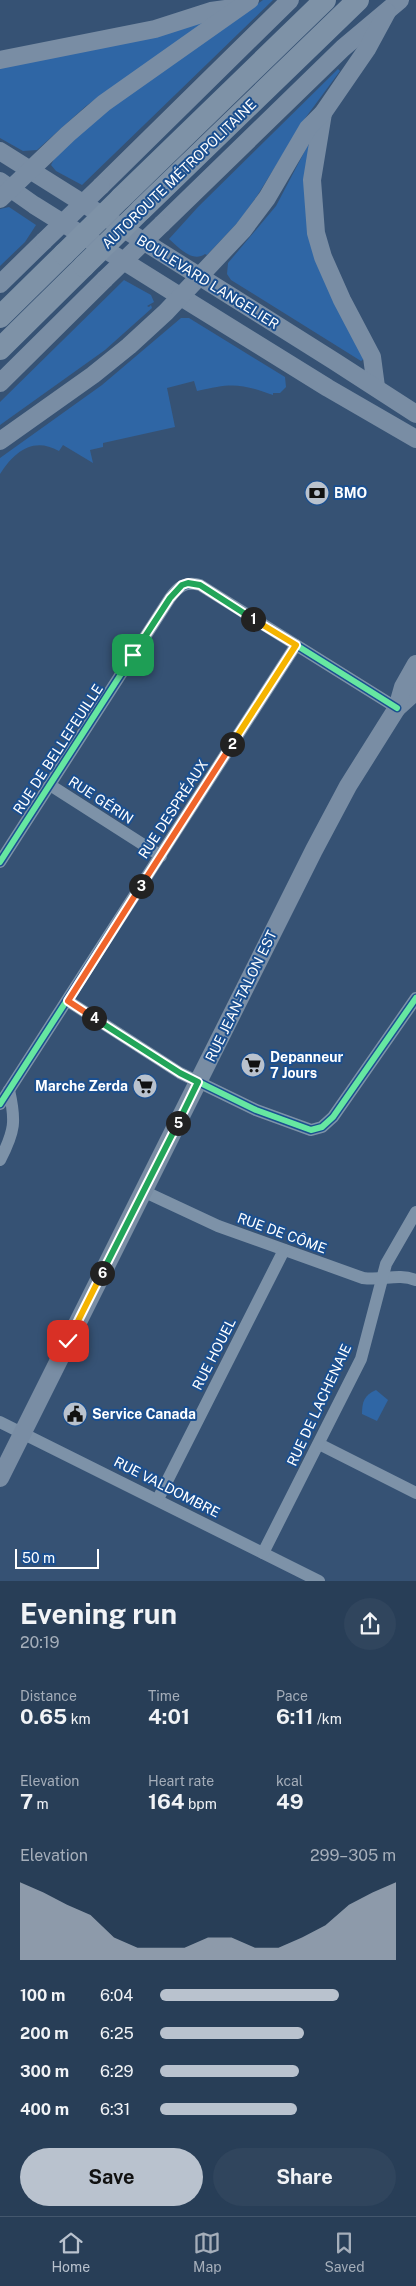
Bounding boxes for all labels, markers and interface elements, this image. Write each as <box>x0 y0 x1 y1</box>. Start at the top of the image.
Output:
street label: AUTOROUTE MÉTROPOLITAINE <box>98 95 259 252</box>
street label: BOULEVARD LANGELIER <box>134 232 282 332</box>
bank icon: BMO <box>304 480 330 506</box>
place label: BMO <box>334 485 367 501</box>
pin: 1 <box>240 606 266 632</box>
text: 1 <box>251 611 257 627</box>
pin <box>112 634 154 676</box>
icon: arrive <box>119 641 147 669</box>
street label: RUE DE BELLEFEUILLE <box>10 681 106 817</box>
pin: 2 <box>220 732 244 756</box>
text: 2 <box>228 736 237 752</box>
street label: RUE DESPRÉAUX <box>134 756 211 861</box>
street label: RUE GÉRIN <box>66 772 137 827</box>
pin: 3 <box>128 874 154 898</box>
text: 3 <box>137 878 146 894</box>
street label: RUE JEAN-TALON EST <box>202 928 280 1064</box>
pin: 4 <box>82 1006 106 1030</box>
text: 4 <box>90 1010 99 1026</box>
place label: Depanneur 7 Jours <box>270 1049 344 1081</box>
supermarket icon: Depanneur 7 Jours <box>240 1052 266 1078</box>
supermarket icon: Marche Zerda <box>132 1073 158 1099</box>
place label: Marche Zerda <box>35 1078 128 1094</box>
pin: 5 <box>166 1110 190 1136</box>
text: 5 <box>174 1115 183 1131</box>
street label: RUE DE CÔME <box>235 1208 329 1257</box>
pin: 6 <box>90 1260 114 1286</box>
text: 6 <box>98 1265 107 1281</box>
street label: RUE HOUEL <box>189 1315 239 1393</box>
pin <box>47 1320 89 1362</box>
icon: check <box>54 1327 82 1355</box>
street label: RUE DE LACHENAIE <box>284 1341 354 1469</box>
public building icon: Service Canada <box>62 1401 88 1427</box>
place label: Service Canada <box>92 1406 196 1422</box>
street label: RUE VALDOMBRE <box>111 1453 223 1521</box>
scale bar <box>15 1546 99 1569</box>
text: 50 m <box>22 1550 55 1566</box>
text: Evening run <box>20 1597 177 1630</box>
button: share <box>344 1598 396 1650</box>
text: 20:19 <box>20 1633 59 1652</box>
text: Distance <box>20 1688 77 1704</box>
text: Time <box>148 1688 180 1704</box>
text: Pace <box>276 1688 308 1704</box>
text: 0.65 <box>20 1704 67 1729</box>
text: 4:01 <box>148 1704 190 1729</box>
text: 6:11 <box>276 1704 314 1729</box>
text: km <box>67 1711 91 1727</box>
text: /km <box>314 1711 342 1727</box>
text: Elevation <box>20 1773 79 1789</box>
text: Heart rate <box>148 1773 214 1789</box>
text: kcal <box>276 1773 303 1789</box>
text: 7 <box>20 1789 33 1814</box>
text: 164 <box>148 1789 185 1814</box>
text: 49 <box>276 1789 304 1814</box>
text: m <box>33 1796 49 1812</box>
text: bpm <box>185 1796 217 1812</box>
text: Elevation <box>20 1846 88 1865</box>
text: 299–305 m <box>310 1846 396 1865</box>
text: 100 m <box>20 1986 65 2005</box>
text: 6:04 <box>100 1986 133 2005</box>
text: 200 m <box>20 2024 69 2043</box>
text: 6:25 <box>100 2024 134 2043</box>
text: 300 m <box>20 2062 69 2081</box>
text: 6:29 <box>100 2062 133 2081</box>
text: 400 m <box>20 2100 69 2119</box>
text: 6:31 <box>100 2100 130 2119</box>
button: Save <box>20 2148 203 2206</box>
button: Share <box>213 2148 396 2206</box>
tab: Home <box>51 2229 90 2275</box>
tab: Map <box>193 2229 221 2275</box>
tab: Saved <box>324 2229 365 2275</box>

